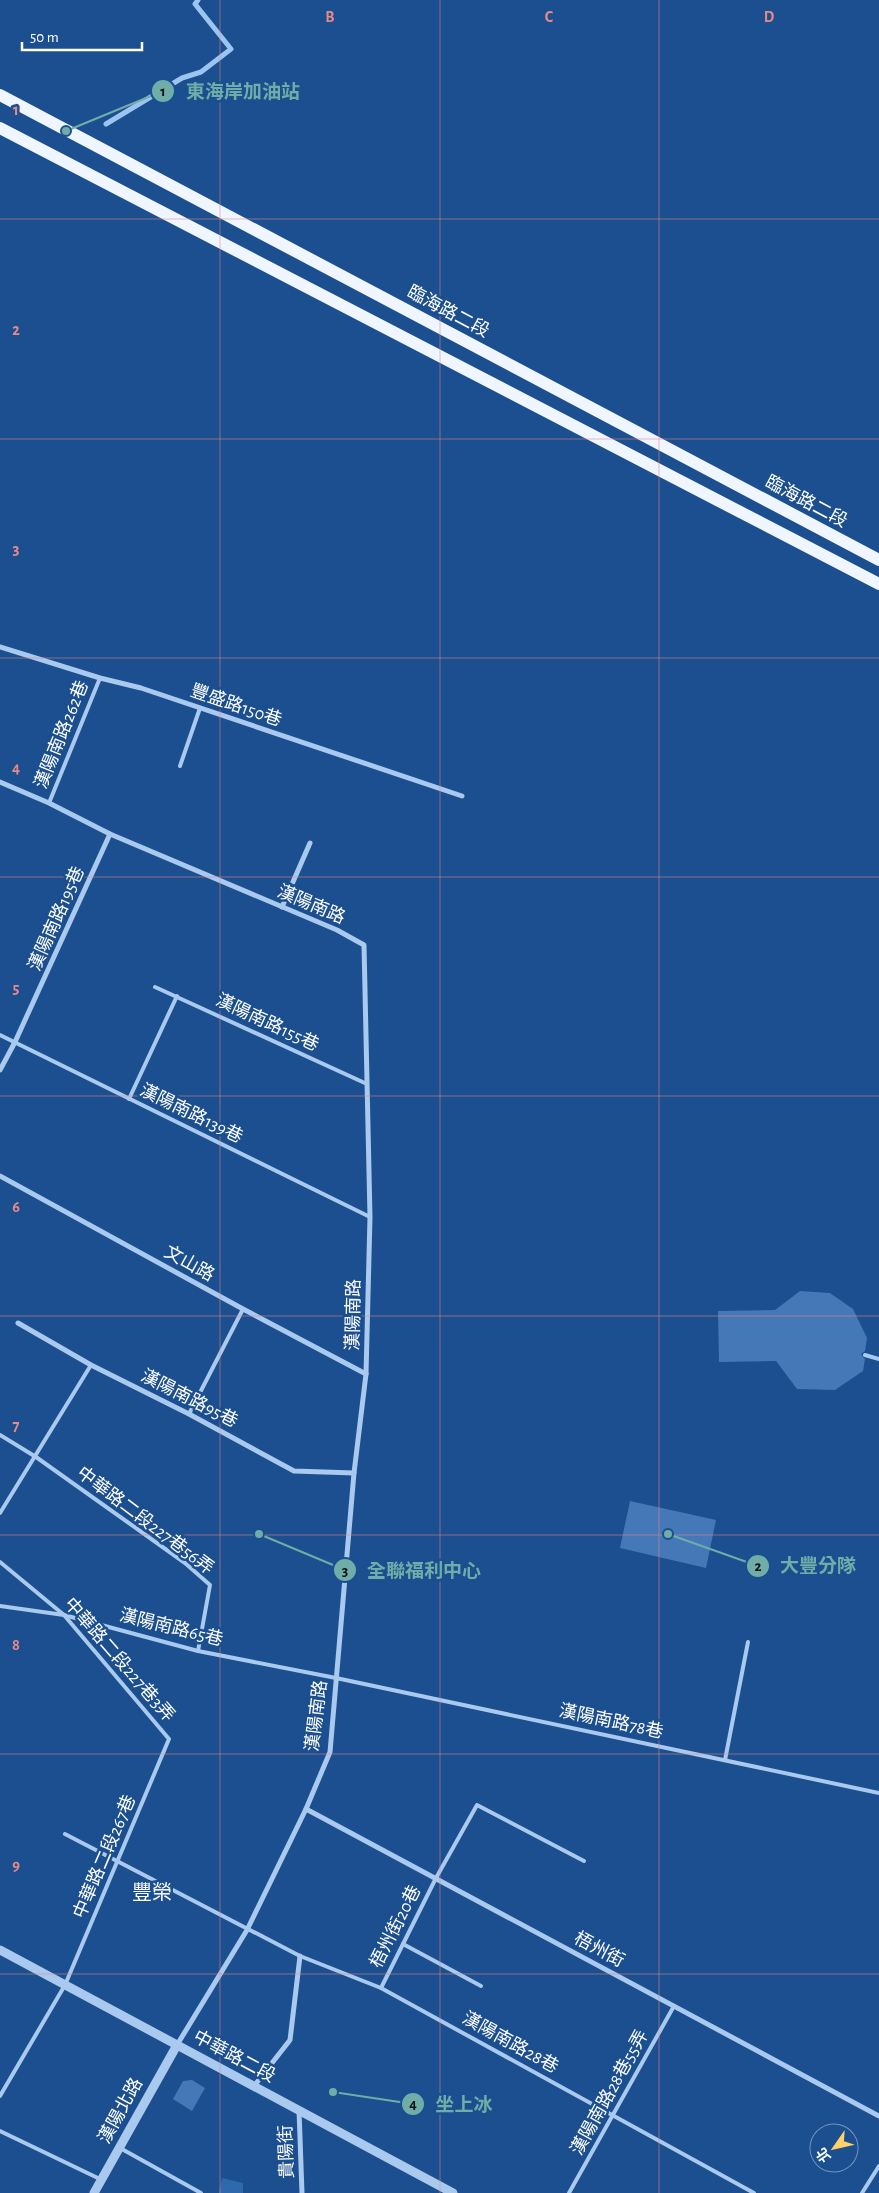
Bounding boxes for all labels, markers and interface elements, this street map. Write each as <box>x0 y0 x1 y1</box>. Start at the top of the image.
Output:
text: B <box>325 9 335 25</box>
text: C <box>545 9 554 25</box>
text: D <box>764 9 775 25</box>
scale bar <box>22 20 142 52</box>
text: 50 m <box>30 30 59 45</box>
callout: 東海岸加油站 <box>151 74 310 108</box>
text: 東海岸加油站 <box>186 81 300 102</box>
text: 1 <box>160 84 166 99</box>
text: 1 <box>13 102 19 118</box>
street label: 臨海路二段 <box>404 281 493 341</box>
text: 2 <box>12 322 20 338</box>
street label: 臨海路二段 <box>762 471 851 531</box>
text: 3 <box>13 541 20 557</box>
street label: 漢陽南路262巷 <box>30 678 92 792</box>
street label: 豐盛路150巷 <box>188 680 285 730</box>
text: 4 <box>12 760 20 776</box>
street label: 漢陽南路195巷 <box>24 863 88 974</box>
street label: 漢陽南路 <box>274 881 348 927</box>
text: 5 <box>13 980 20 996</box>
street label: 漢陽南路155巷 <box>213 990 322 1055</box>
street label: 漢陽南路139巷 <box>137 1080 246 1147</box>
text: 6 <box>12 1199 20 1215</box>
street label: 文山路 <box>161 1241 218 1285</box>
street label: 漢陽南路 <box>342 1279 364 1351</box>
street label: 漢陽南路95巷 <box>138 1365 241 1431</box>
text: 7 <box>13 1418 20 1434</box>
street label: 中華路二段227巷56弄 <box>73 1462 218 1578</box>
callout: 大豐分隊 <box>745 1549 866 1583</box>
callout: 全聯福利中心 <box>332 1553 491 1587</box>
text: 大豐分隊 <box>780 1556 856 1576</box>
text: 2 <box>754 1559 762 1574</box>
text: 全聯福利中心 <box>367 1560 481 1581</box>
text: 3 <box>342 1564 348 1579</box>
street label: 中華路二段227巷3弄 <box>61 1593 179 1725</box>
street label: 漢陽南路65巷 <box>117 1605 225 1650</box>
text: 8 <box>12 1637 20 1653</box>
street label: 漢陽南路 <box>302 1679 330 1753</box>
street label: 漢陽南路78巷 <box>557 1700 665 1742</box>
street label: 中華路二段267巷 <box>69 1792 139 1921</box>
text: 9 <box>12 1857 20 1873</box>
district label: 豐榮 <box>132 1881 172 1903</box>
street label: 梧州街20巷 <box>366 1882 424 1971</box>
street label: 梧州街 <box>571 1928 628 1971</box>
street label: 漢陽南路28巷 <box>459 2008 562 2077</box>
street label: 中華路二段 <box>190 2026 279 2086</box>
street label: 漢陽南路28巷55弄 <box>566 2027 652 2158</box>
street label: 漢陽北路 <box>94 2074 146 2147</box>
callout: 坐上冰 <box>400 2087 502 2121</box>
text: 坐上冰 <box>435 2095 493 2115</box>
text: 4 <box>409 2097 417 2112</box>
north arrow <box>809 2123 859 2173</box>
street label: 貴陽街 <box>275 2125 297 2179</box>
text: 北 <box>814 2145 834 2165</box>

